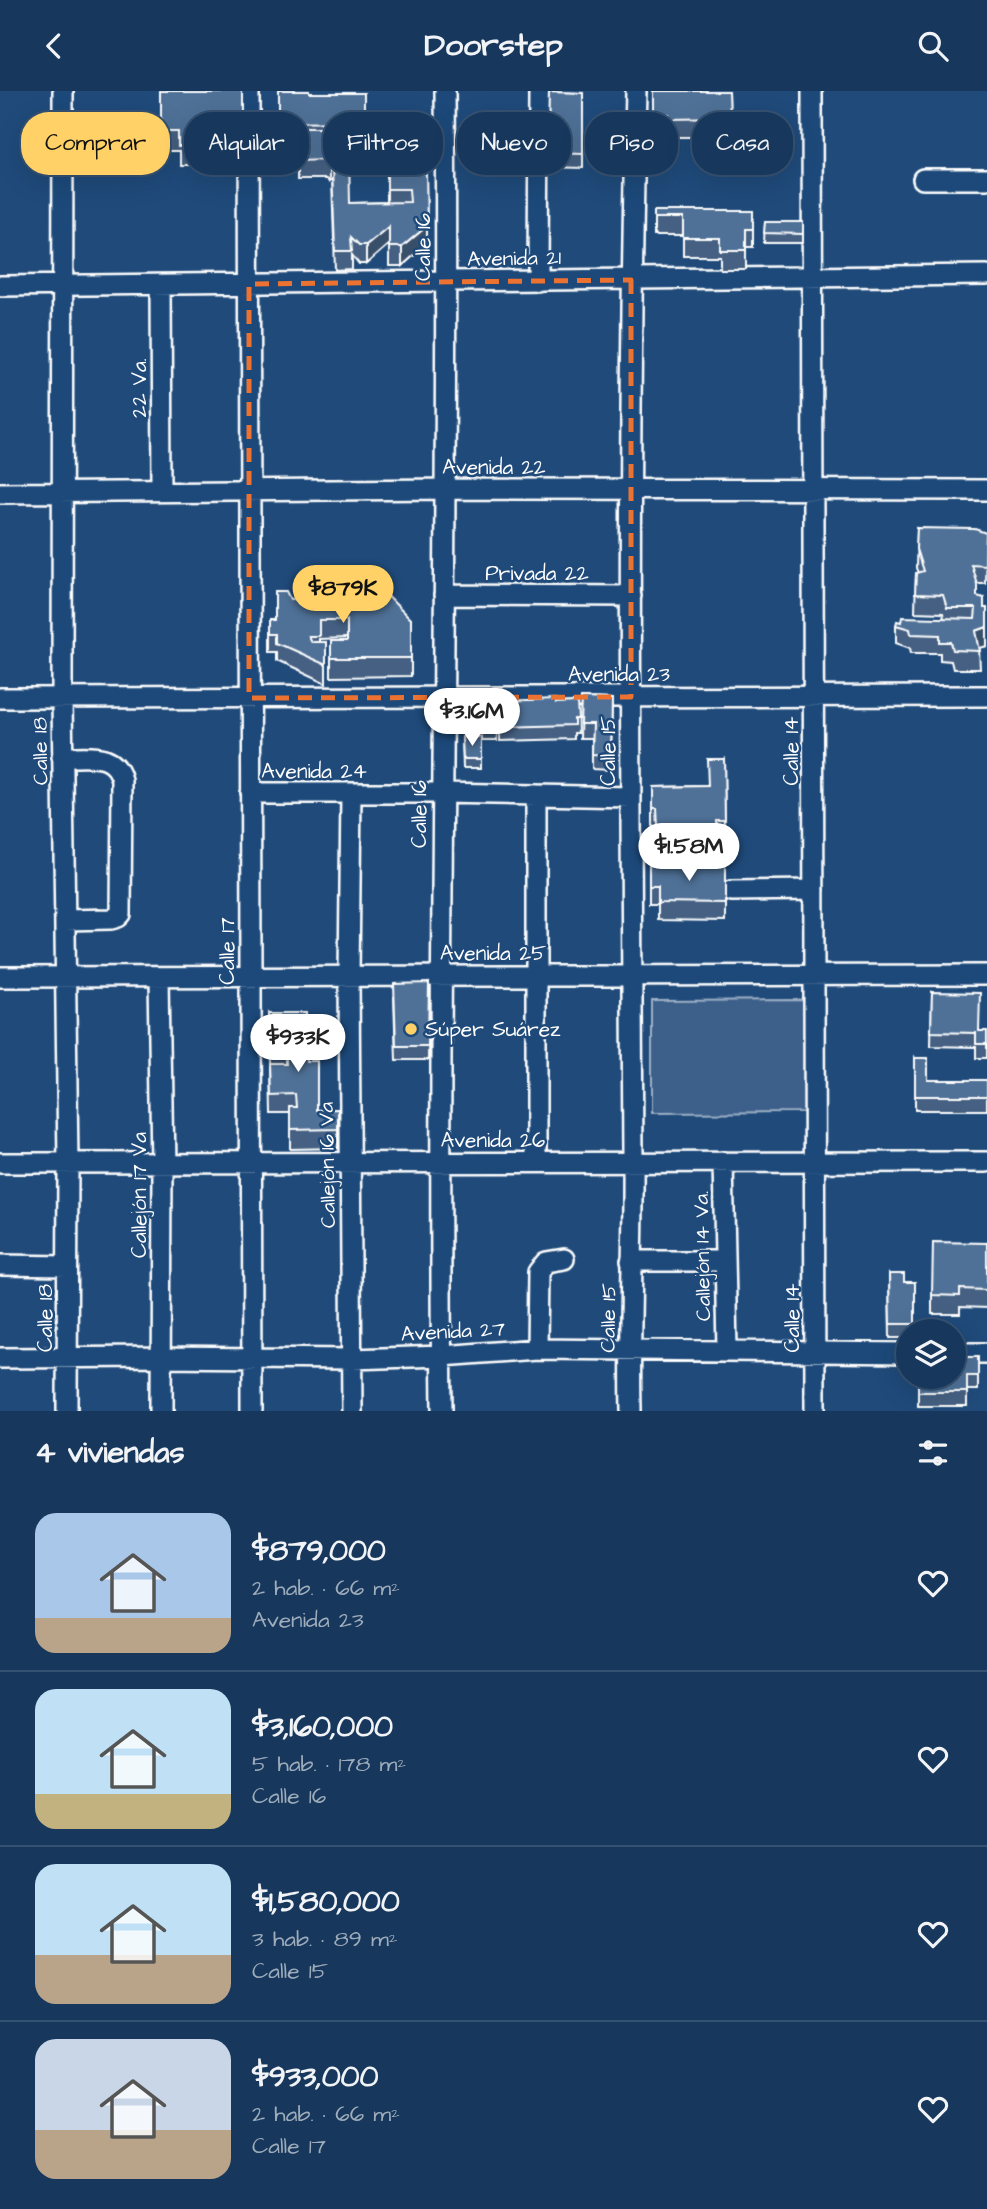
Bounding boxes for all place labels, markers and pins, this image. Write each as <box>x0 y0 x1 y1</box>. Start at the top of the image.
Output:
pin: $879K <box>294 566 392 625</box>
pin: $3.16M <box>415 689 529 748</box>
pin: $1.58M <box>632 823 746 883</box>
pin: $933K <box>249 1014 347 1074</box>
place label: Súper Suárez <box>425 1015 561 1045</box>
marker: Súper Suárez <box>403 1021 419 1037</box>

